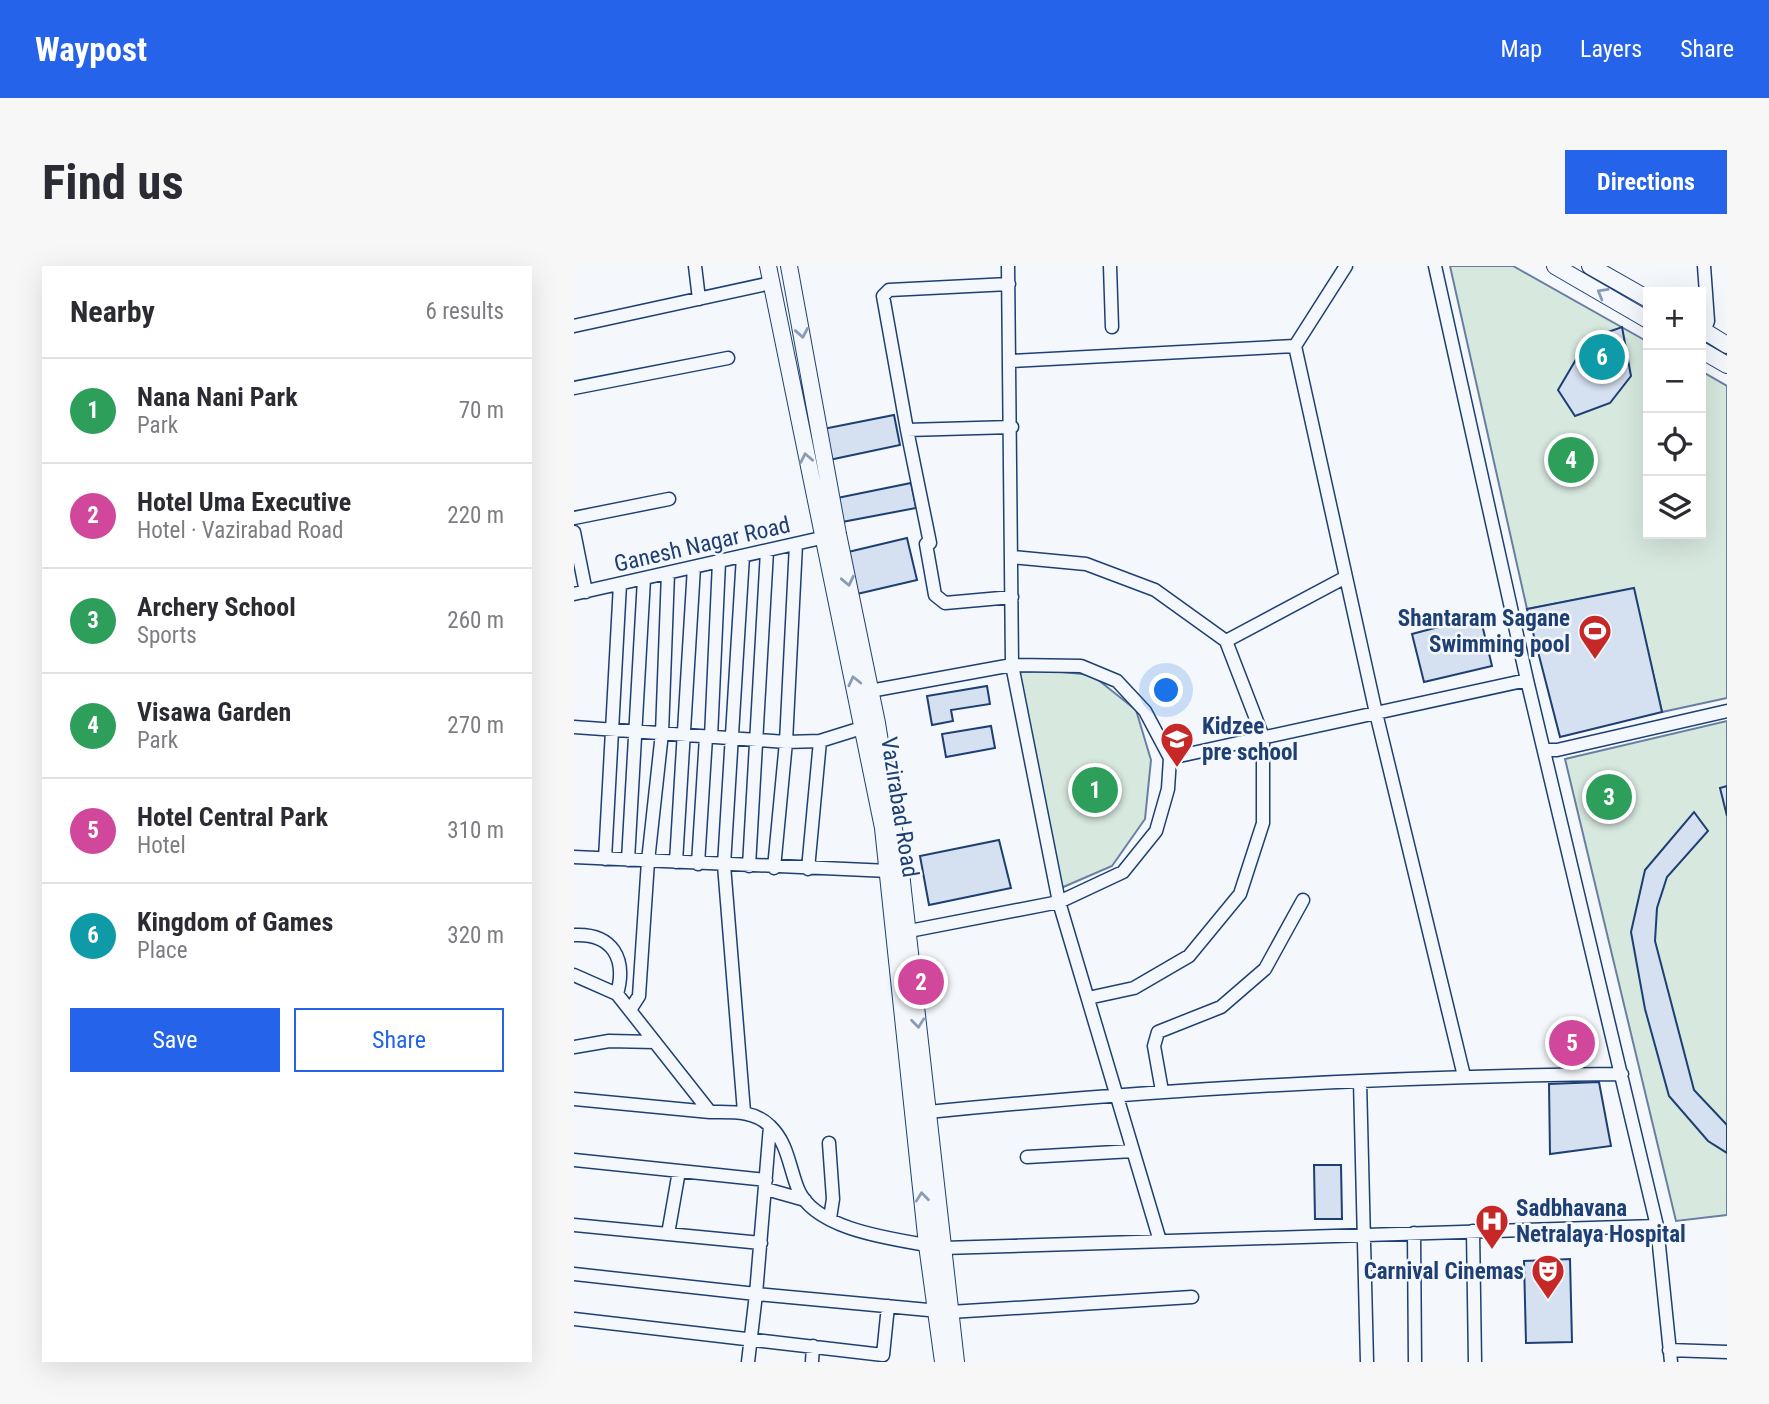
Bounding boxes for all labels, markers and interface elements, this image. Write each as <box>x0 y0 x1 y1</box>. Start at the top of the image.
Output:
text: Waypost <box>35 30 147 69</box>
text: Map <box>1501 35 1542 63</box>
text: Layers <box>1580 35 1642 63</box>
text: Share <box>1680 35 1734 63</box>
button: Directions <box>1565 150 1727 214</box>
text: Find us <box>42 154 184 211</box>
map controls <box>1643 287 1706 539</box>
button: + <box>1643 287 1706 350</box>
one-way arrow <box>1596 288 1609 301</box>
text: Nearby <box>70 294 155 329</box>
text: 6 results <box>426 298 504 325</box>
one-way arrow <box>794 327 809 339</box>
pin: 6 <box>1579 331 1625 383</box>
button: − <box>1643 350 1706 413</box>
text: Nana Nani Park <box>137 382 298 412</box>
text: 1 <box>87 397 99 424</box>
text: 70 m <box>459 397 504 424</box>
text: Park <box>137 412 178 439</box>
button: locate <box>1643 413 1706 476</box>
pin: 4 <box>1548 434 1594 486</box>
one-way arrow <box>799 452 814 464</box>
button: layers <box>1643 476 1706 539</box>
text: Hotel Uma Executive <box>137 487 351 517</box>
text: 2 <box>87 502 99 529</box>
text: 220 m <box>447 502 504 529</box>
street label: Ganesh Nagar Road <box>612 511 793 578</box>
text: Hotel · Vazirabad Road <box>137 517 343 544</box>
one-way arrow <box>840 575 855 587</box>
text: Archery School <box>137 592 296 622</box>
place label: Shantaram Sagane Swimming pool <box>1398 605 1570 658</box>
text: 3 <box>87 607 99 634</box>
text: 260 m <box>447 607 504 634</box>
sports icon: Shantaram Sagane Swimming pool <box>1576 612 1614 661</box>
text: Sports <box>137 622 197 649</box>
your location <box>1149 673 1183 707</box>
one-way arrow <box>848 675 862 687</box>
text: Visawa Garden <box>137 697 291 727</box>
text: 4 <box>87 712 99 739</box>
text: 270 m <box>447 712 504 739</box>
place label: Kidzee pre school <box>1202 713 1298 766</box>
school or university icon: Kidzee pre school <box>1158 720 1196 769</box>
text: Park <box>137 727 178 754</box>
street label: Vazirabad Road <box>875 735 924 879</box>
pin: 1 <box>1072 764 1118 816</box>
pin: 3 <box>1586 771 1632 823</box>
text: Hotel Central Park <box>137 802 328 832</box>
text: 5 <box>87 817 99 844</box>
text: 310 m <box>447 817 504 844</box>
text: Hotel <box>137 832 186 859</box>
text: Kingdom of Games <box>137 907 333 937</box>
text: 6 <box>87 922 99 949</box>
text: 320 m <box>447 922 504 949</box>
text: Place <box>137 937 187 964</box>
pin: 2 <box>898 956 944 1008</box>
button: Save <box>70 1008 280 1072</box>
button: Share <box>294 1008 504 1072</box>
pin: 5 <box>1549 1017 1595 1069</box>
one-way arrow <box>910 1018 925 1029</box>
one-way arrow <box>915 1191 930 1202</box>
place label: Sadbhavana Netralaya Hospital <box>1516 1195 1686 1248</box>
hospital icon: Sadbhavana Netralaya Hospital <box>1473 1202 1511 1251</box>
theatre icon: Carnival Cinemas <box>1529 1252 1567 1301</box>
place label: Carnival Cinemas <box>1364 1258 1524 1285</box>

